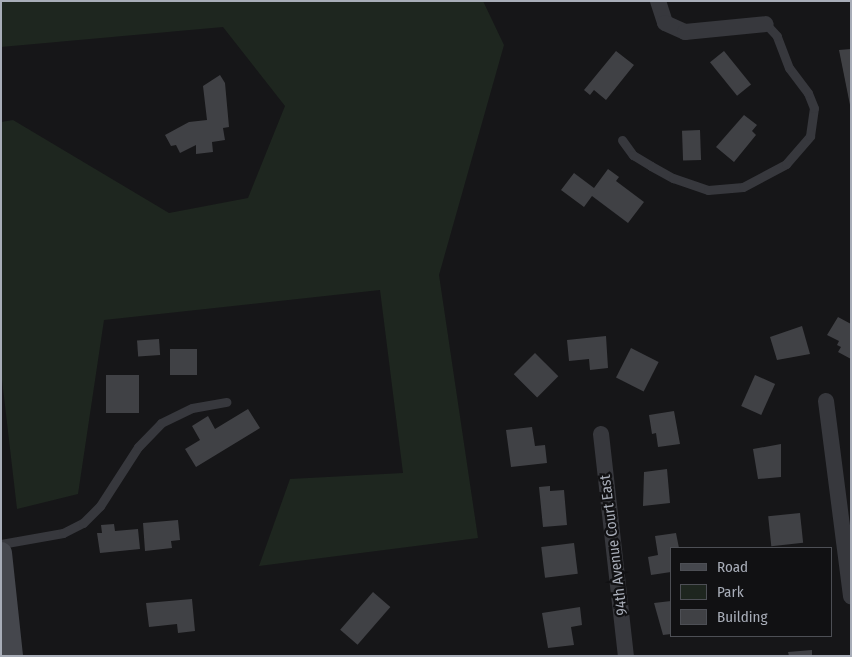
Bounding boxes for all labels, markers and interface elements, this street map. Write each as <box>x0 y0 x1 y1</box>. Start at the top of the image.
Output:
street label: 94th Avenue Court East <box>596 474 632 616</box>
legend <box>670 547 832 637</box>
text: Road <box>717 558 748 576</box>
text: Park <box>717 583 744 601</box>
text: Building <box>717 608 768 626</box>

